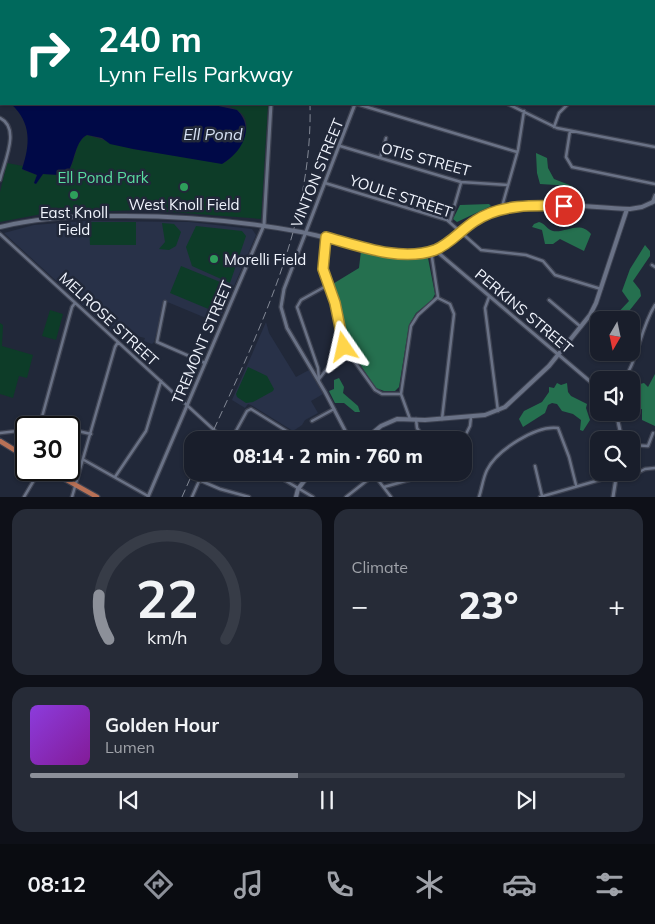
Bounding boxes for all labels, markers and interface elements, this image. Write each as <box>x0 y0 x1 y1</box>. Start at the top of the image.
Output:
text: 240 m <box>98 17 202 61</box>
icon: right <box>15 20 80 85</box>
text: Lynn Fells Parkway <box>98 60 293 88</box>
street label: VINTON STREET <box>287 116 347 230</box>
water label: Ell Pond <box>183 124 243 144</box>
street label: OTIS STREET <box>379 138 473 180</box>
park label: Ell Pond Park <box>57 168 149 187</box>
street label: YOULE STREET <box>346 170 455 222</box>
marker: West Knoll Field <box>178 181 190 193</box>
pin <box>543 185 585 227</box>
marker: East Knoll Field <box>68 189 80 201</box>
icon: arrive <box>550 192 578 220</box>
place label: West Knoll Field <box>128 195 240 214</box>
place label: East Knoll Field <box>40 203 108 239</box>
place label: Morelli Field <box>224 250 306 269</box>
marker: Morelli Field <box>208 253 220 265</box>
street label: PERKINS STREET <box>471 265 577 357</box>
street label: MELROSE STREET <box>55 268 163 370</box>
street label: TREMONT STREET <box>167 278 237 406</box>
north arrow <box>590 311 640 361</box>
map controls <box>590 311 640 481</box>
position arrow <box>317 320 369 372</box>
button: sound <box>590 371 640 421</box>
speed limit sign: 30 <box>15 416 80 481</box>
button: search <box>590 431 640 481</box>
text: 08:14 · 2 min · 760 m <box>233 444 423 468</box>
text: Climate <box>352 557 408 577</box>
text: 22 <box>136 566 198 631</box>
text: 23° <box>458 581 518 629</box>
text: − <box>352 588 368 623</box>
text: + <box>608 588 625 623</box>
text: km/h <box>147 626 187 648</box>
text: Golden Hour <box>105 713 219 737</box>
text: Lumen <box>105 737 155 757</box>
icon: previous <box>115 786 143 814</box>
icon: pause <box>313 786 341 814</box>
icon: next <box>512 786 540 814</box>
icon: directions <box>141 867 176 902</box>
icon: music <box>231 867 266 902</box>
icon: phone <box>322 867 357 902</box>
icon: climate <box>412 867 447 902</box>
icon: car <box>502 867 537 902</box>
icon: filters <box>592 867 627 902</box>
text: 08:12 <box>28 870 86 898</box>

